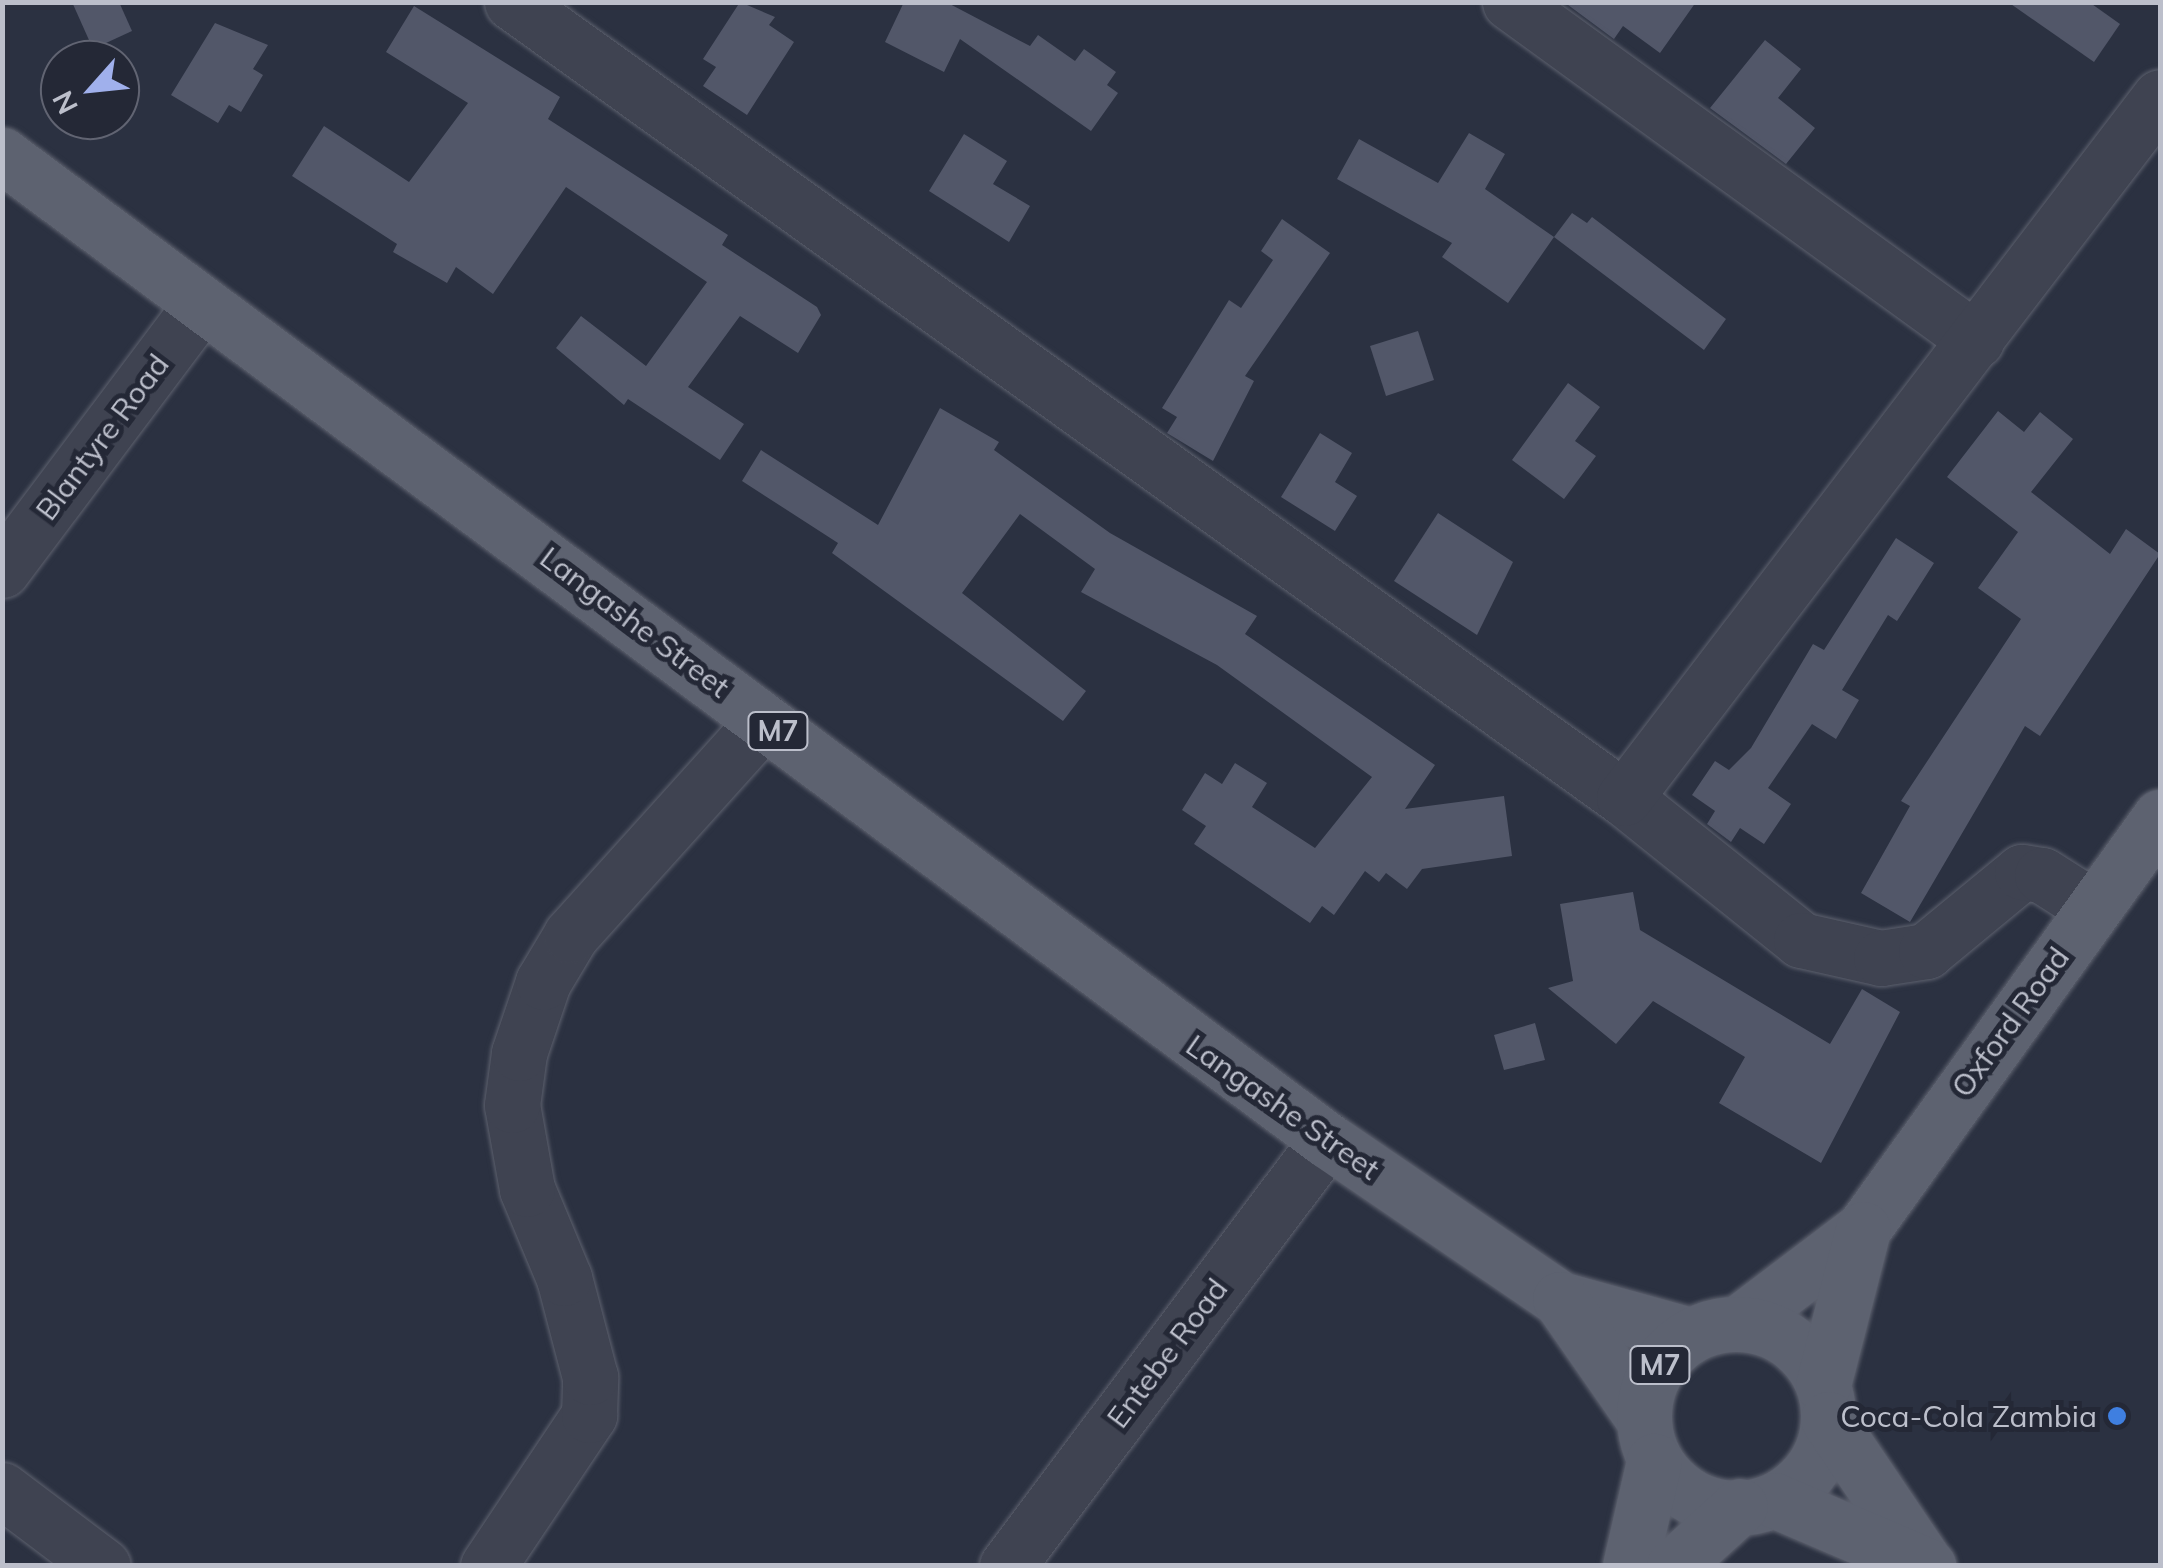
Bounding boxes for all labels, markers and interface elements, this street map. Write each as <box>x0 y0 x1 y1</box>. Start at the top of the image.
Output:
north arrow <box>40 40 140 140</box>
text: N <box>44 86 85 120</box>
street label: Blantyre Road <box>28 347 176 527</box>
street label: Langashe Street <box>533 539 737 705</box>
road number: M7 <box>746 708 810 754</box>
street label: Oxford Road <box>1944 940 2076 1104</box>
street label: Langashe Street <box>1179 1027 1387 1187</box>
street label: Entebe Road <box>1099 1271 1235 1435</box>
road number: M7 <box>1628 1342 1692 1388</box>
place label: Coca-Cola Zambia <box>1840 1398 2097 1434</box>
marker: Coca-Cola Zambia <box>2106 1405 2128 1427</box>

